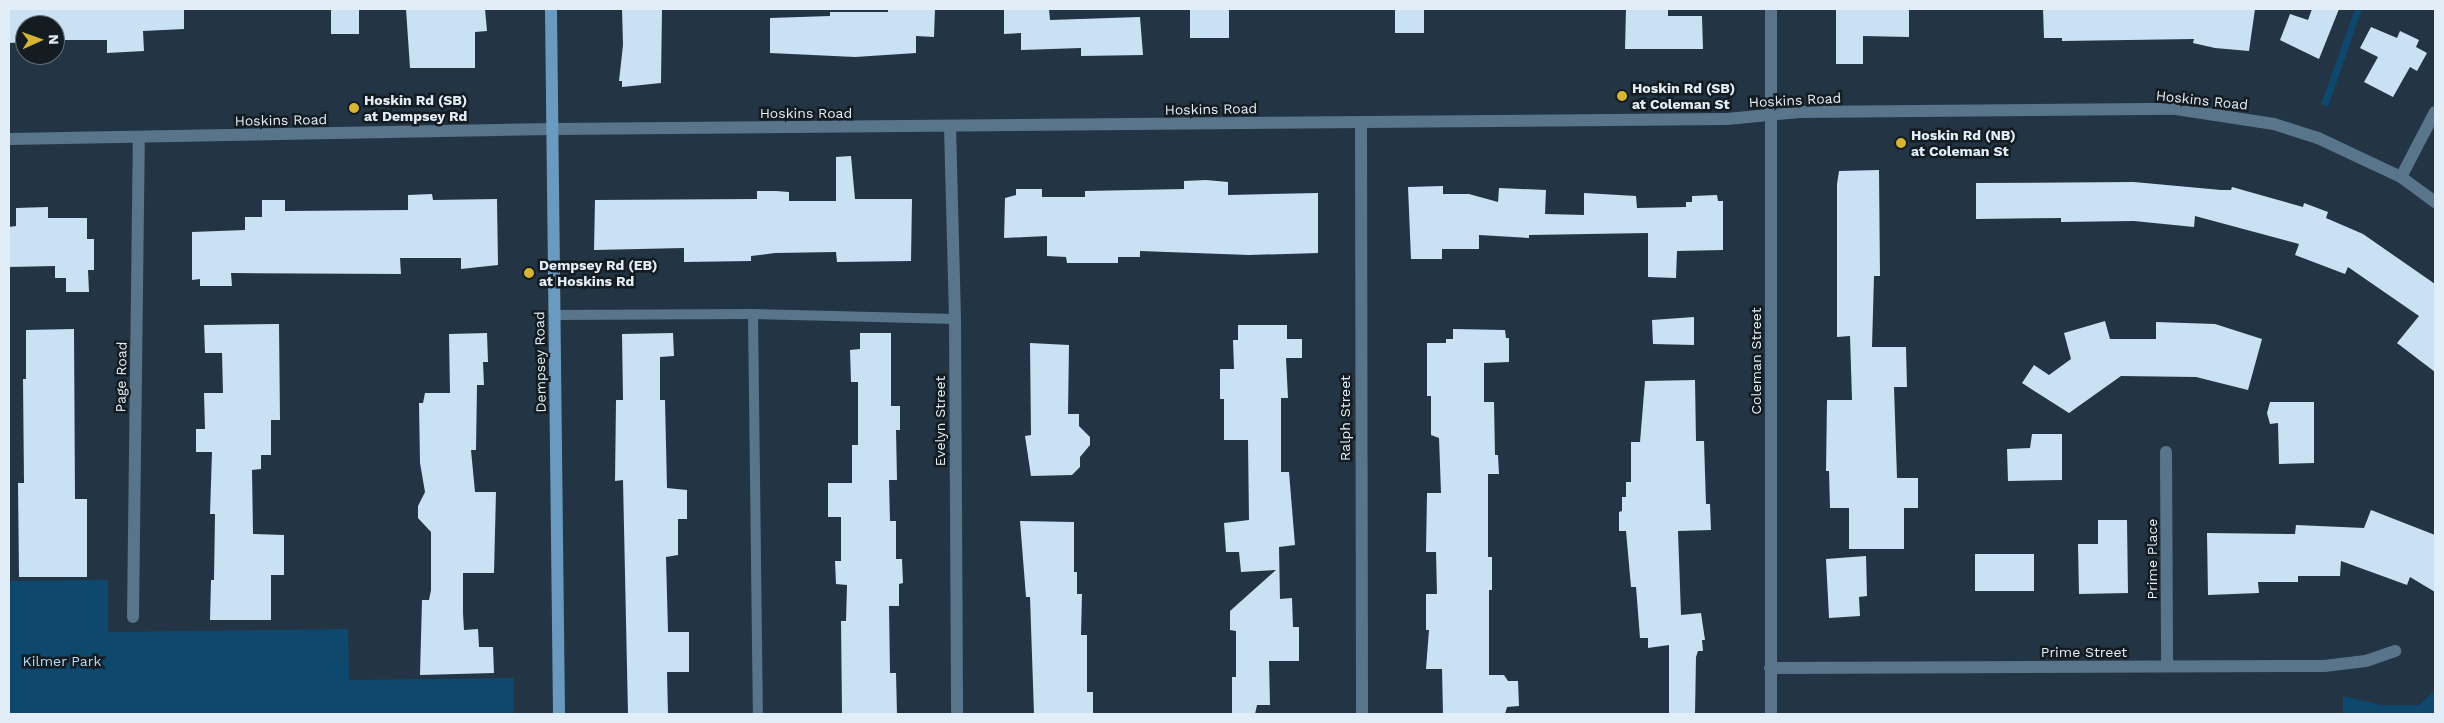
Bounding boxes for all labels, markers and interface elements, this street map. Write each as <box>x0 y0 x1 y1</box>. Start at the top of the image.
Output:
north arrow <box>15 15 65 65</box>
text: N <box>46 34 62 45</box>
place label: Hoskin Rd (SB) at Coleman St <box>1632 80 1735 112</box>
street label: Hoskins Road <box>2155 87 2249 113</box>
street label: Hoskins Road <box>1748 89 1842 111</box>
marker: Hoskin Rd (SB) at Coleman St <box>1616 90 1628 102</box>
place label: Hoskin Rd (SB) at Dempsey Rd <box>364 92 468 124</box>
street label: Hoskins Road <box>1165 100 1257 118</box>
marker: Hoskin Rd (SB) at Dempsey Rd <box>348 102 360 114</box>
street label: Hoskins Road <box>760 105 852 121</box>
street label: Hoskins Road <box>235 111 327 129</box>
place label: Hoskin Rd (NB) at Coleman St <box>1911 127 2016 160</box>
marker: Hoskin Rd (NB) at Coleman St <box>1895 137 1907 149</box>
place label: Dempsey Rd (EB) at Hoskins Rd <box>539 257 658 290</box>
marker: Dempsey Rd (EB) at Hoskins Rd <box>523 267 535 279</box>
street label: Coleman Street <box>1748 307 1764 415</box>
street label: Dempsey Road <box>531 311 549 413</box>
street label: Page Road <box>112 341 130 413</box>
street label: Ralph Street <box>1337 375 1353 461</box>
street label: Evelyn Street <box>932 376 948 466</box>
street label: Prime Place <box>2144 519 2160 599</box>
street label: Prime Street <box>2041 644 2127 660</box>
park label: Kilmer Park <box>22 653 102 669</box>

